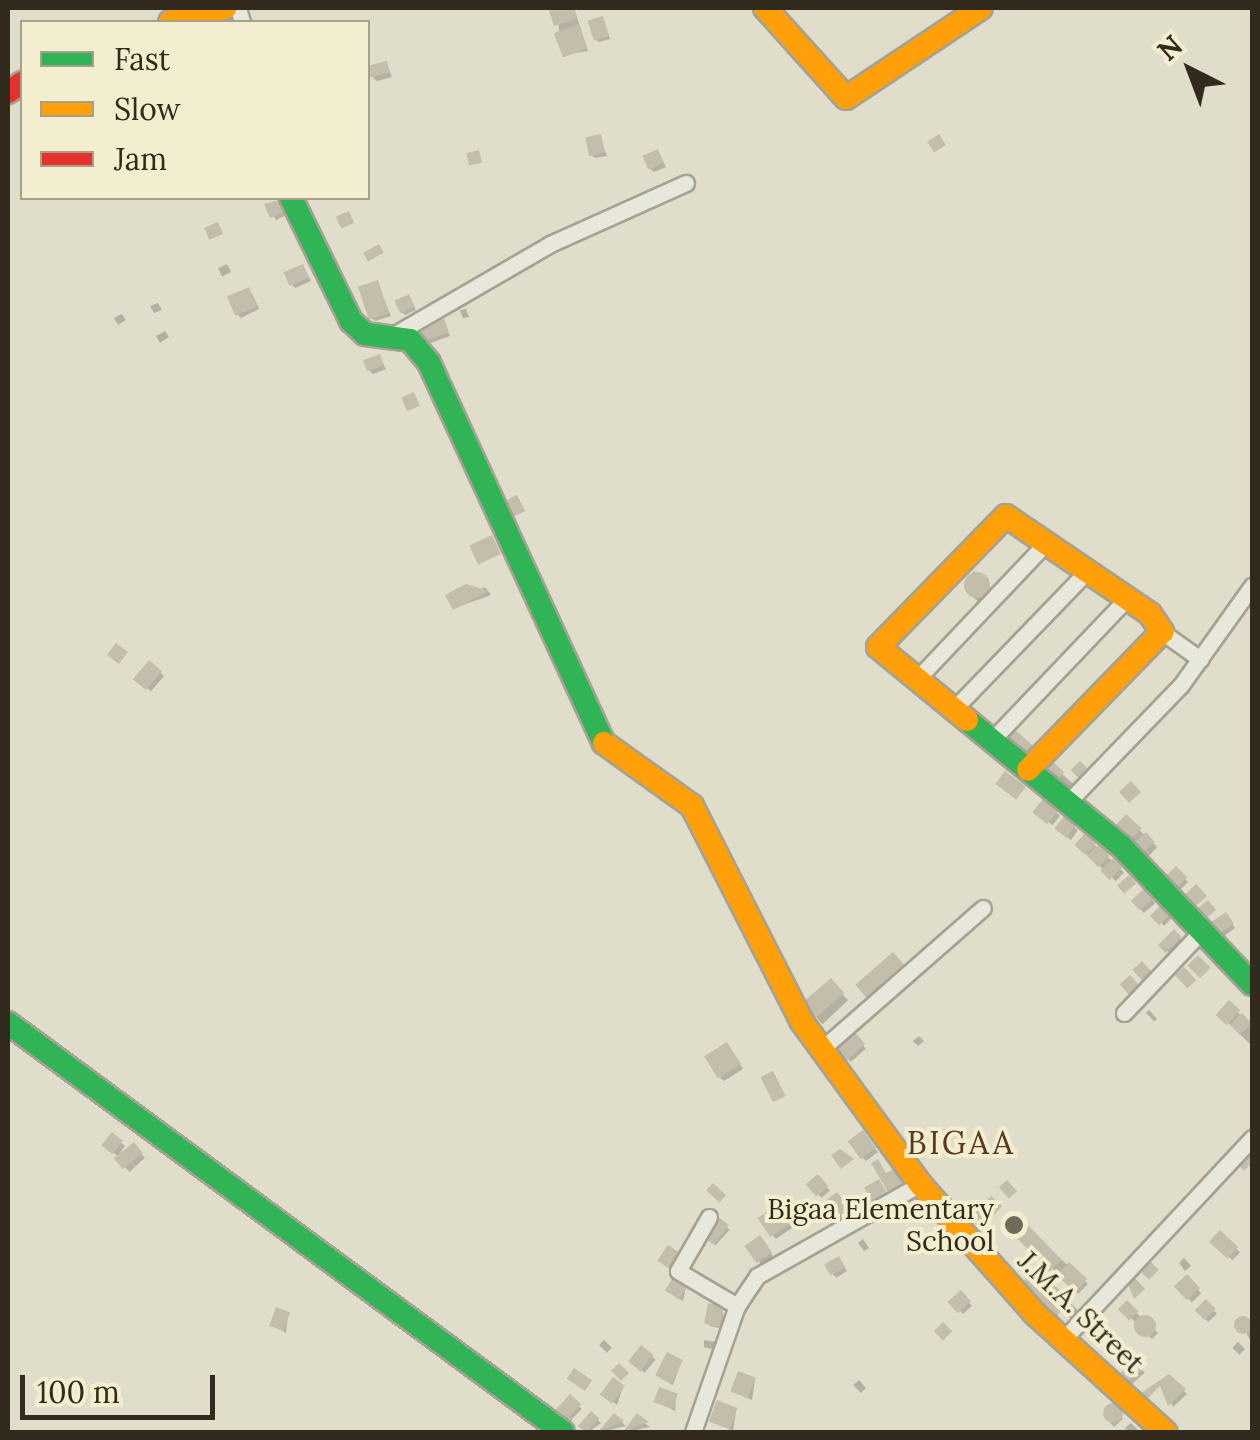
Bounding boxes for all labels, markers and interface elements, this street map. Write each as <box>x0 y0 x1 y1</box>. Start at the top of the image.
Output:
legend <box>20 20 370 200</box>
north arrow <box>1140 20 1240 120</box>
text: N <box>1150 27 1190 68</box>
text: Fast <box>114 40 170 78</box>
text: Slow <box>114 90 180 128</box>
text: Jam <box>114 140 167 178</box>
district label: BIGAA <box>907 1124 1015 1162</box>
place label: Bigaa Elementary School <box>767 1192 994 1258</box>
marker: Bigaa Elementary School <box>1003 1214 1025 1236</box>
street label: J.M.A. Street <box>1011 1244 1151 1380</box>
scale bar <box>25 1355 220 1417</box>
text: 100 m <box>37 1373 120 1411</box>

